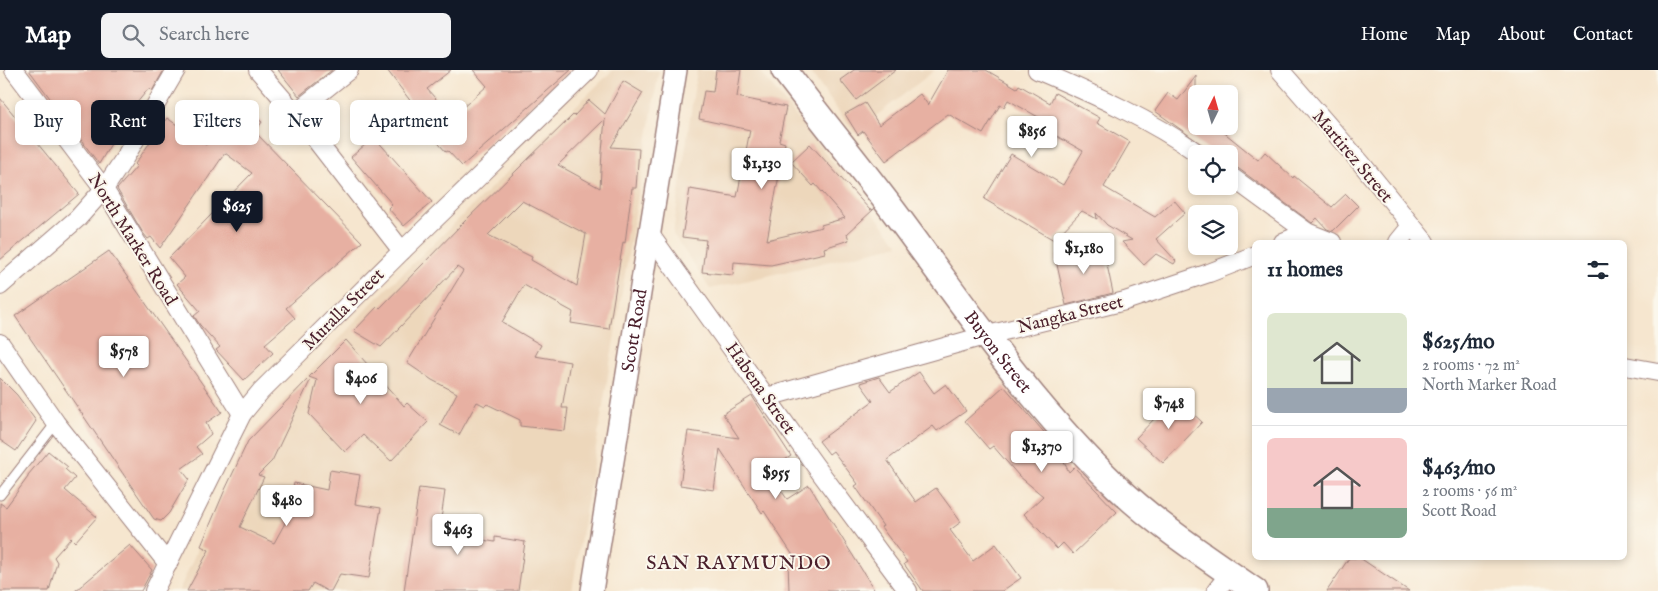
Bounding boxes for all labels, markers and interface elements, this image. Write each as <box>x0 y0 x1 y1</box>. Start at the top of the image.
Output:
search box <box>101 13 451 58</box>
text: Map <box>25 20 71 51</box>
icon: search <box>119 21 147 49</box>
text: Search here <box>159 23 250 47</box>
text: Home <box>1361 24 1408 47</box>
text: Map <box>1436 24 1470 47</box>
text: About <box>1498 24 1545 47</box>
text: Contact <box>1573 24 1633 47</box>
north arrow <box>1188 85 1238 135</box>
map controls <box>1188 85 1238 255</box>
chip: Buy <box>15 100 81 145</box>
chip: Rent <box>91 100 165 145</box>
chip: Filters <box>175 100 259 145</box>
chip: New <box>269 100 340 145</box>
chip: Apartment <box>350 100 467 145</box>
street label: Martirez Street <box>1306 106 1397 208</box>
pin: $856 <box>1002 116 1062 158</box>
text: $856 <box>1018 122 1046 142</box>
button: locate <box>1188 145 1238 195</box>
pin: $1,130 <box>721 148 803 190</box>
text: $1,130 <box>743 154 781 174</box>
street label: North Marker Road <box>82 170 182 310</box>
pin: $625 <box>207 190 267 233</box>
text: $625 <box>223 197 251 217</box>
button: layers <box>1188 205 1238 255</box>
pin: $1,180 <box>1043 232 1125 275</box>
text: $1,180 <box>1064 239 1104 259</box>
icon: filters <box>1584 256 1612 284</box>
text: 11 homes <box>1267 257 1343 284</box>
street label: Muralla Street <box>298 264 390 356</box>
street label: Scott Road <box>617 287 654 374</box>
street label: Nangka Street <box>1015 291 1126 340</box>
street label: Buyon Street <box>958 307 1036 398</box>
text: $625/mo <box>1422 329 1495 356</box>
icon: home <box>1307 333 1367 393</box>
pin: $578 <box>94 336 154 378</box>
street label: Habena Street <box>720 338 800 439</box>
text: $578 <box>110 342 138 362</box>
text: 2 rooms · 72 m² <box>1422 356 1520 376</box>
pin: $406 <box>331 362 391 405</box>
text: $406 <box>345 369 377 389</box>
text: North Marker Road <box>1422 376 1556 396</box>
pin: $748 <box>1139 388 1199 430</box>
text: $748 <box>1154 394 1184 414</box>
pin: $1,370 <box>1001 430 1083 473</box>
text: $1,370 <box>1022 437 1062 457</box>
text: $463/mo <box>1422 455 1495 482</box>
pin: $955 <box>746 458 806 500</box>
icon: home <box>1307 458 1367 518</box>
text: $955 <box>762 464 790 484</box>
text: 2 rooms · 56 m² <box>1422 482 1517 502</box>
pin: $480 <box>257 484 317 527</box>
text: $480 <box>272 491 302 511</box>
text: Scott Road <box>1422 502 1496 522</box>
pin: $463 <box>428 514 488 556</box>
text: $463 <box>443 520 473 540</box>
district label: SAN RAYMUNDO <box>646 551 832 576</box>

